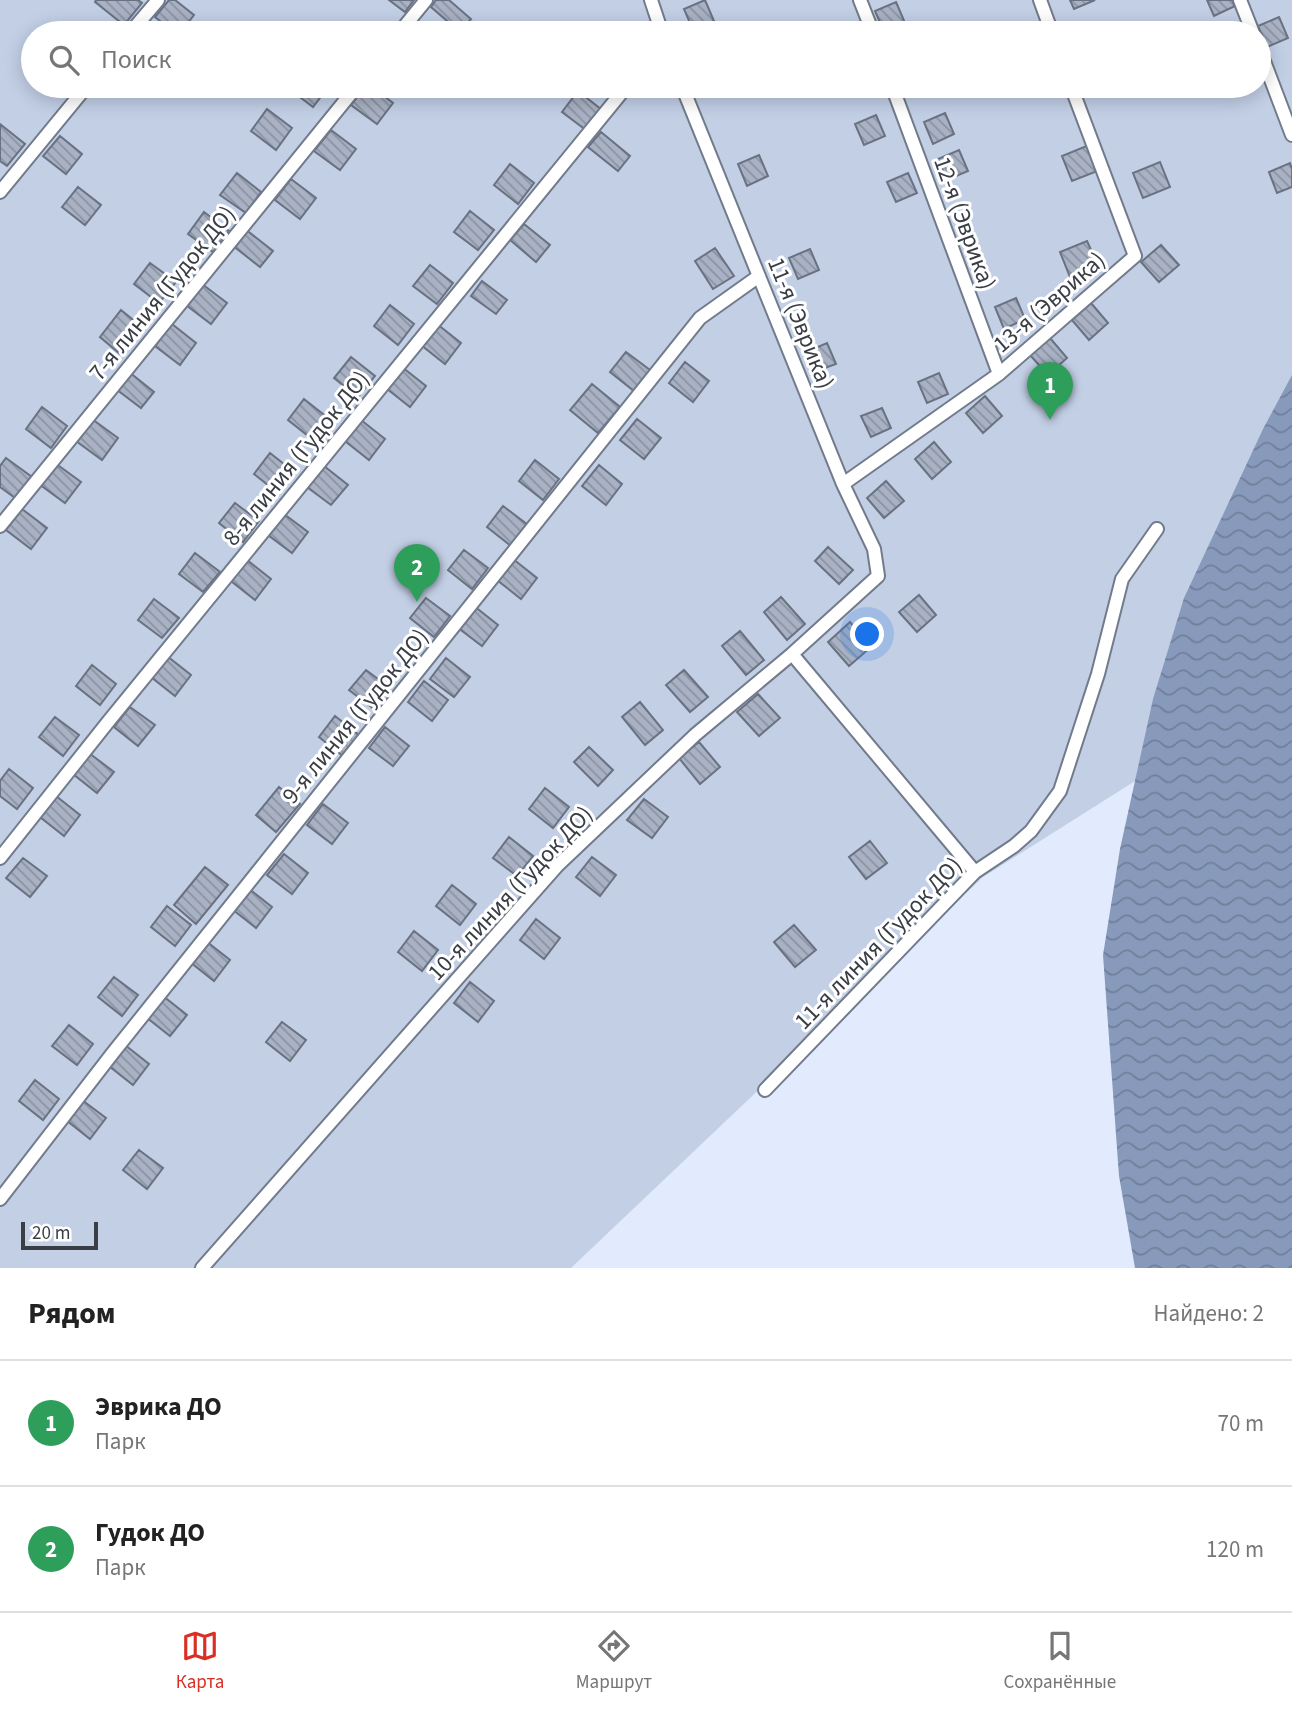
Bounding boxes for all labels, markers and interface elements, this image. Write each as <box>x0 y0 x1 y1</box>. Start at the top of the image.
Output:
search box <box>21 21 1271 98</box>
icon: search <box>45 41 83 79</box>
text: Поиск <box>101 41 171 78</box>
street label: 12-я (Эврика) <box>924 152 1005 295</box>
street label: 7-я линия (Гудок ДО) <box>81 198 244 389</box>
street label: 13-я (Эврика) <box>985 243 1113 361</box>
street label: 11-я (Эврика) <box>758 252 843 394</box>
pin: 1 <box>1027 362 1073 420</box>
street label: 8-я линия (Гудок ДО) <box>215 363 378 554</box>
pin: 2 <box>394 544 440 602</box>
your location <box>850 617 884 651</box>
street label: 9-я линия (Гудок ДО) <box>274 621 437 812</box>
street label: 10-я линия (Гудок ДО) <box>420 798 601 989</box>
street label: 11-я линия (Гудок ДО) <box>786 849 970 1038</box>
scale bar <box>21 1219 98 1251</box>
text: 20 m <box>32 1220 70 1247</box>
text: Рядом <box>28 1292 116 1335</box>
text: Найдено: 2 <box>1154 1297 1264 1330</box>
text: Эврика ДО <box>95 1388 222 1425</box>
text: 1 <box>45 1407 57 1440</box>
text: 70 m <box>1217 1407 1264 1440</box>
text: Парк <box>95 1425 146 1458</box>
text: Гудок ДО <box>95 1514 205 1551</box>
text: 2 <box>45 1533 57 1566</box>
text: 120 m <box>1206 1533 1264 1566</box>
text: Парк <box>95 1551 146 1584</box>
tab: Карта <box>176 1627 224 1696</box>
tab: Маршрут <box>576 1627 652 1696</box>
tab: Сохранённые <box>1003 1627 1116 1696</box>

